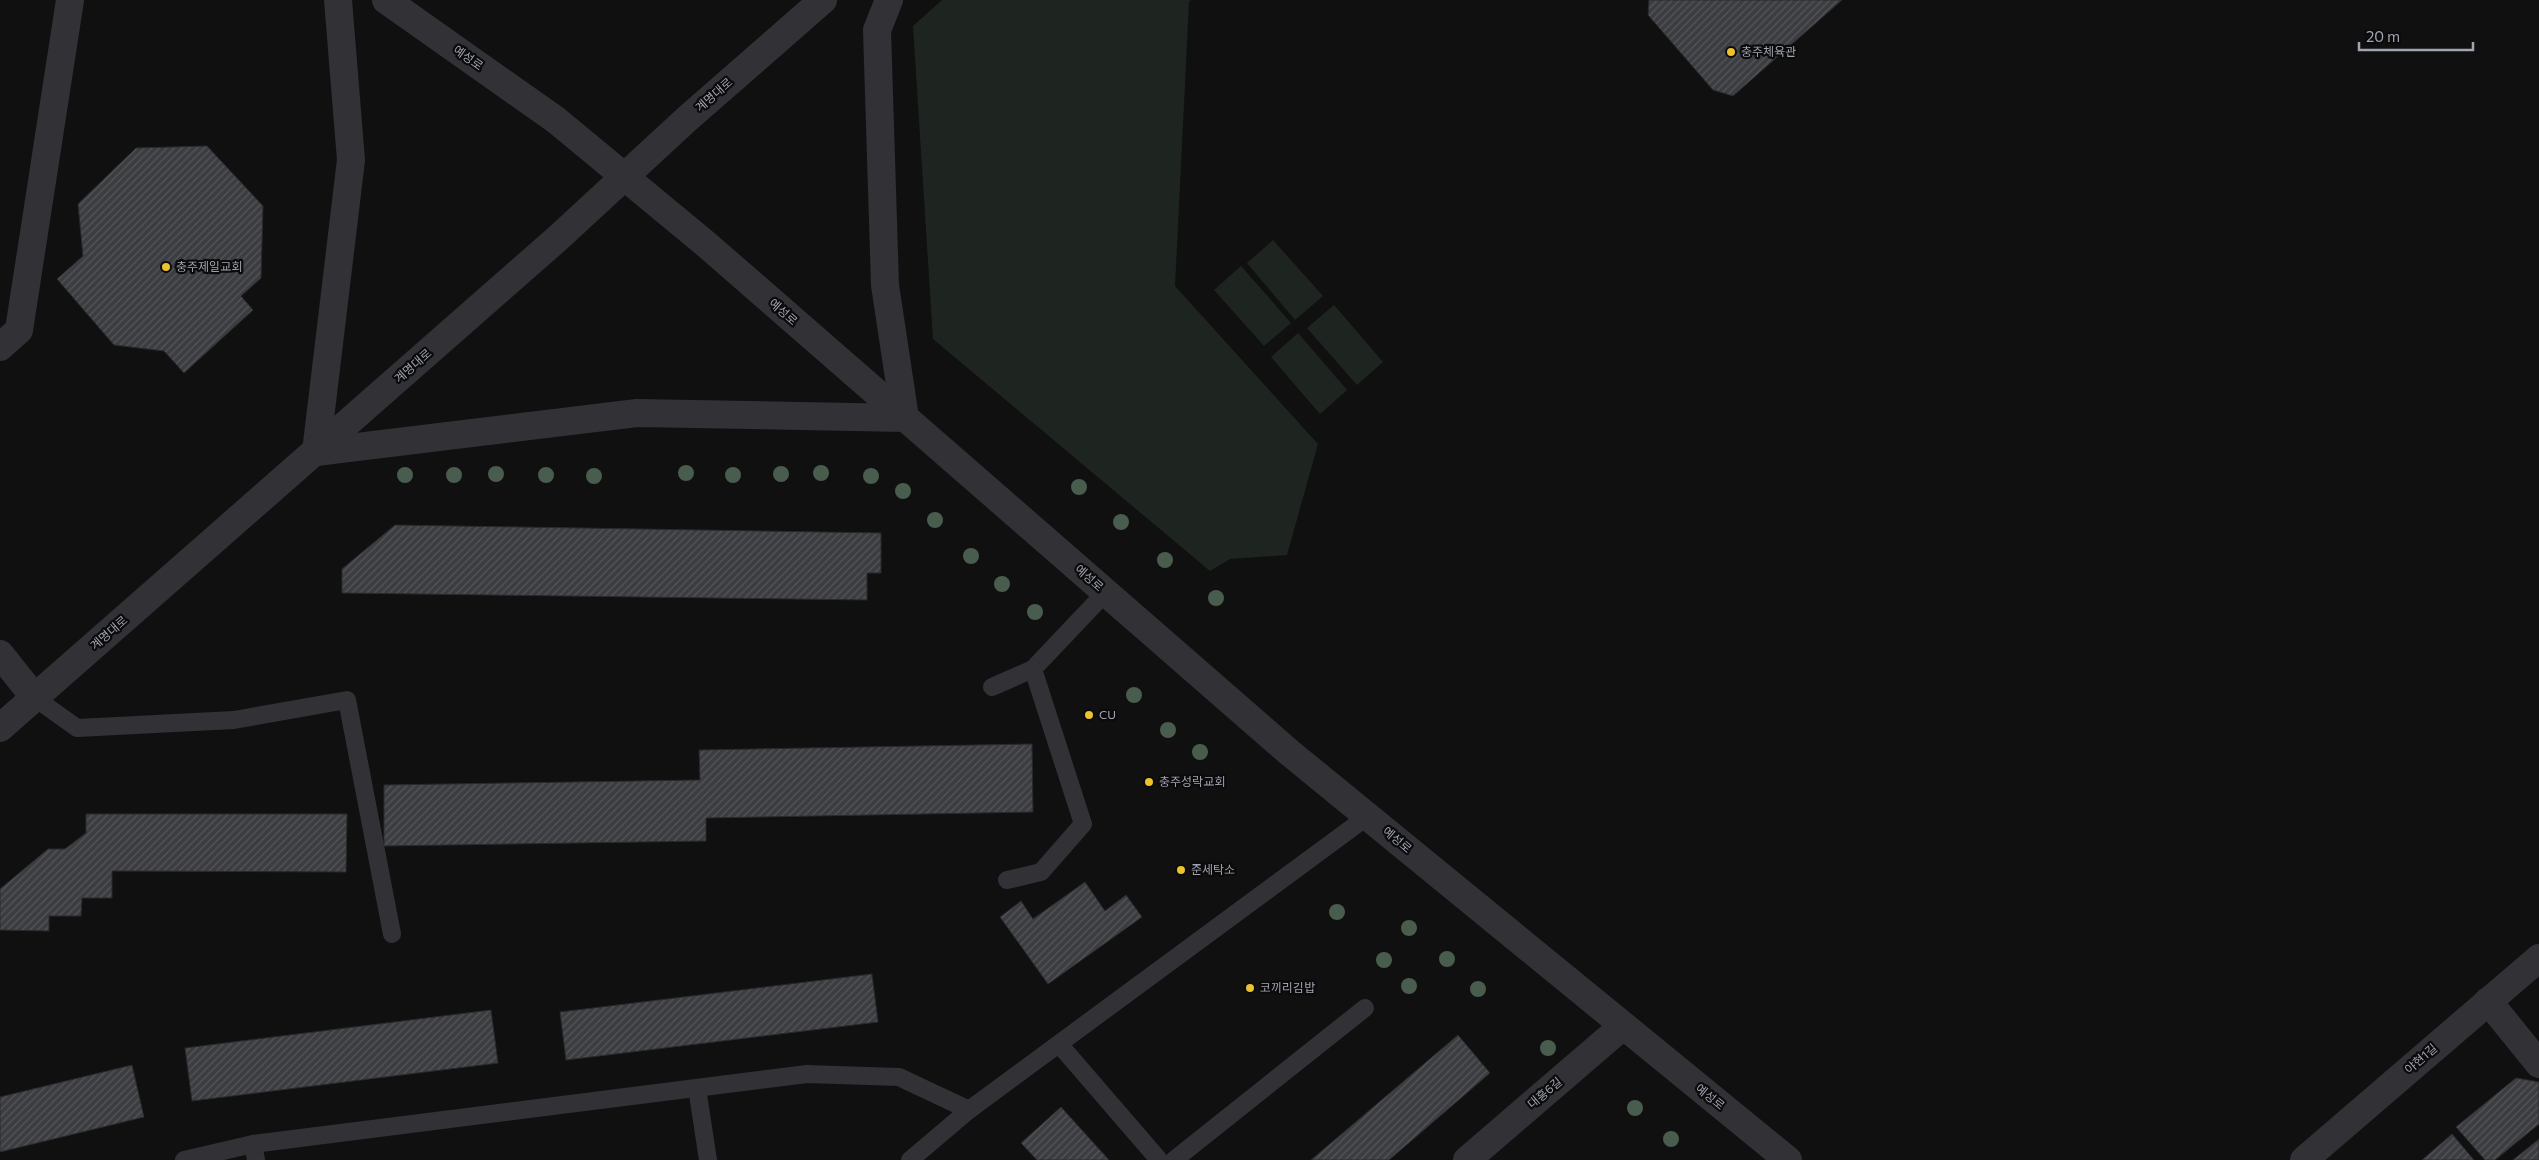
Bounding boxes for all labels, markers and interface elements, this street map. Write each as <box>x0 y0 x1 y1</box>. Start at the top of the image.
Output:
scale bar <box>2359 20 2473 52</box>
text: 20 m <box>2366 27 2400 45</box>
street label: 예성로 <box>451 42 486 72</box>
place label: 충주체육관 <box>1741 44 1796 58</box>
marker: 충주체육관 <box>1725 46 1737 58</box>
street label: 계명대로 <box>692 74 735 114</box>
place label: 충주제일교회 <box>176 259 242 273</box>
marker: 충주제일교회 <box>160 261 172 273</box>
street label: 예성로 <box>767 295 801 327</box>
street label: 계명대로 <box>391 345 434 385</box>
street label: 예성로 <box>1073 561 1107 593</box>
street label: 계명대로 <box>87 612 130 652</box>
place label: CU <box>1099 707 1116 721</box>
marker: CU <box>1083 709 1095 721</box>
place label: 충주성락교회 <box>1159 774 1225 788</box>
marker: 충주성락교회 <box>1143 776 1155 788</box>
street label: 예성로 <box>1380 823 1415 855</box>
place label: 준세탁소 <box>1191 862 1235 876</box>
marker: 준세탁소 <box>1175 864 1187 876</box>
place label: 코끼리김밥 <box>1260 980 1315 994</box>
marker: 코끼리김밥 <box>1244 982 1256 994</box>
street label: 야현1길 <box>2401 1040 2439 1076</box>
street label: 대흥6길 <box>1524 1074 1564 1111</box>
street label: 예성로 <box>1693 1080 1728 1112</box>

